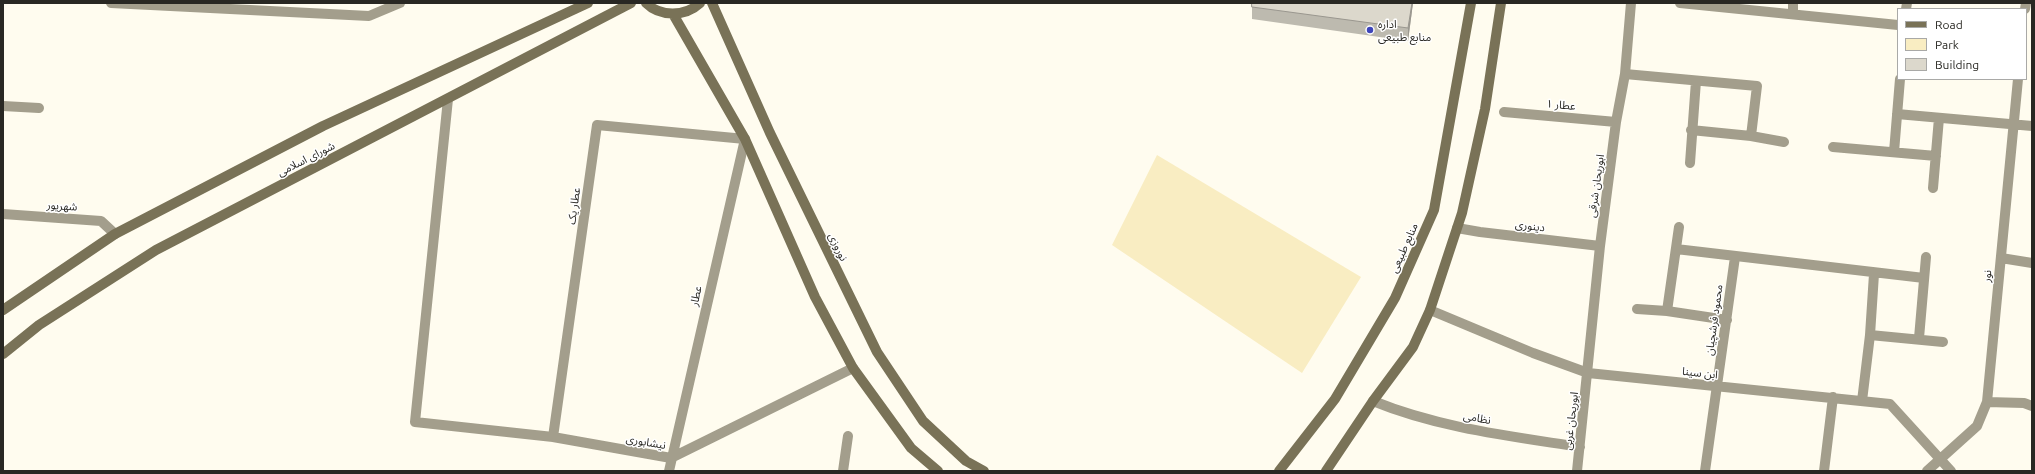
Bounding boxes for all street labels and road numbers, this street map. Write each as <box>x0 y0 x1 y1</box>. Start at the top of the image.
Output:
street label: عطار ۱ <box>1546 97 1576 113</box>
street label: شورای اسلامی <box>275 139 337 179</box>
street label: ابوریحان شرقی <box>1585 154 1607 218</box>
street label: عطار یک <box>565 187 583 225</box>
street label: شهریور <box>46 198 78 214</box>
street label: دینوری <box>1514 218 1546 234</box>
street label: منابع طبیعی <box>1387 221 1421 275</box>
street label: نوروزی <box>826 231 850 263</box>
street label: نور <box>1980 269 1994 283</box>
street label: عطار <box>687 284 705 308</box>
street label: محمود فرشچیان <box>1702 284 1726 356</box>
street label: ابن سینا <box>1681 365 1719 381</box>
street label: ابوریحان غربی <box>1561 391 1581 451</box>
street label: نظامی <box>1462 409 1492 427</box>
street label: نیشابوری <box>625 432 667 452</box>

